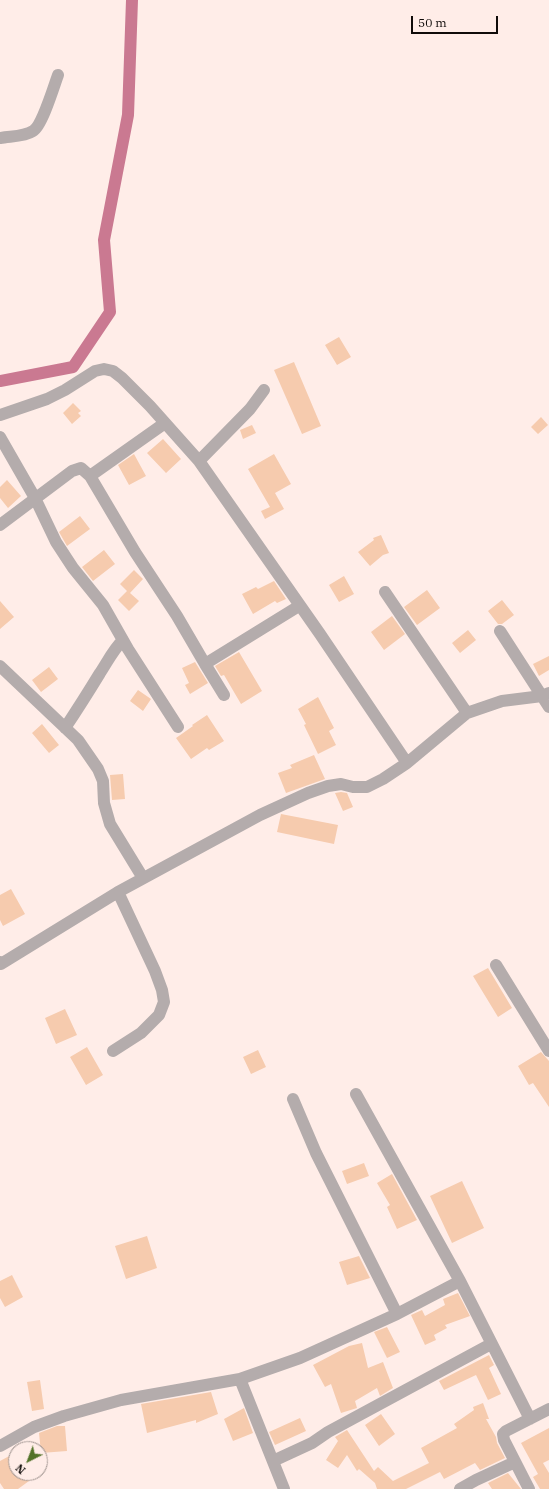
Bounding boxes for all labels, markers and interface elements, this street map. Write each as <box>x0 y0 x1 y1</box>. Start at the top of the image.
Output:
scale bar <box>413 8 500 34</box>
text: 50 m <box>418 15 447 30</box>
north arrow <box>8 1441 48 1481</box>
text: N <box>13 1461 29 1477</box>

